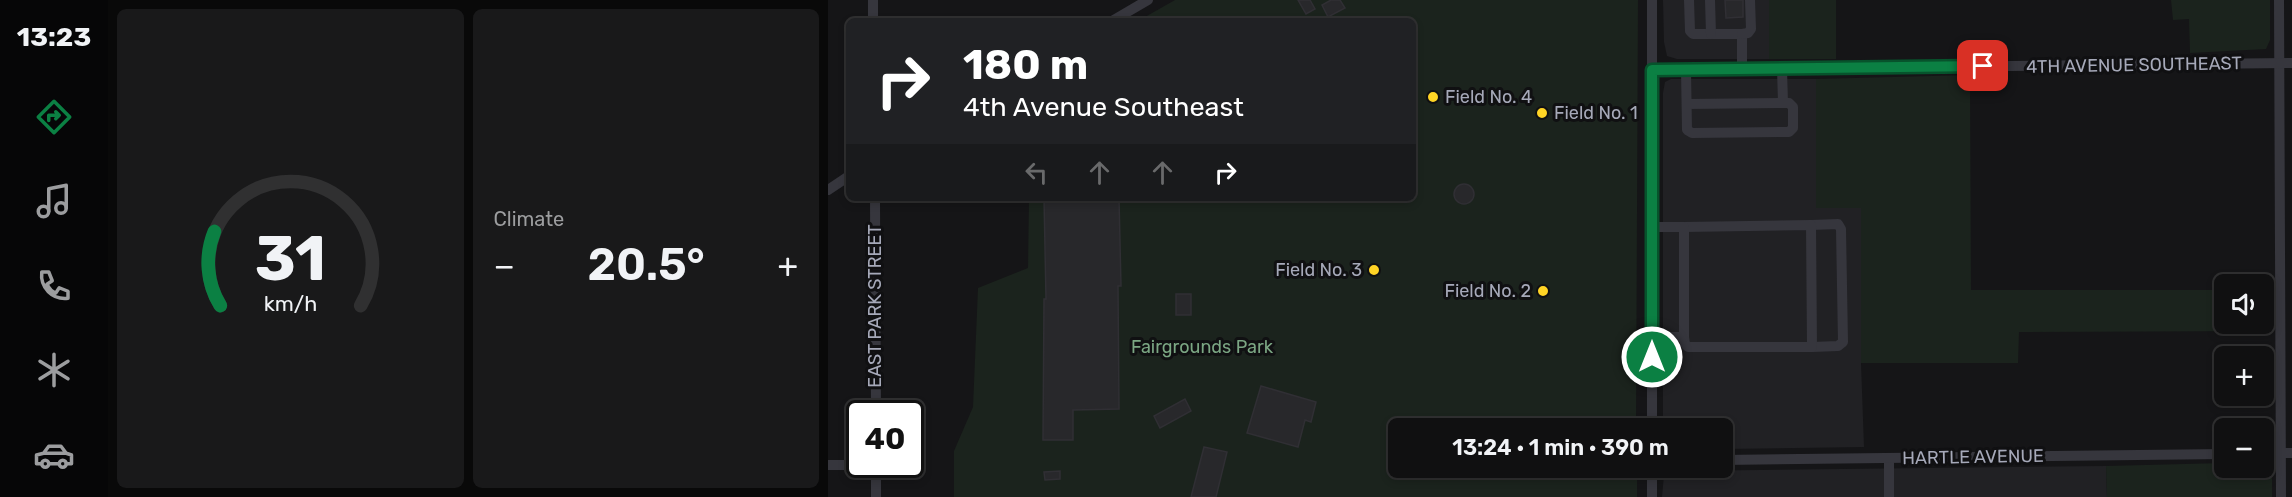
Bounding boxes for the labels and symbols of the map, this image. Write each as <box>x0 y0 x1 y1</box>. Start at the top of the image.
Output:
pin <box>1957 40 2008 91</box>
street label: 4TH AVENUE SOUTHEAST <box>2026 52 2242 78</box>
place label: Field No. 4 <box>1445 86 1532 108</box>
marker: Field No. 4 <box>1426 90 1440 104</box>
place label: Field No. 1 <box>1554 102 1638 124</box>
marker: Field No. 1 <box>1535 106 1549 120</box>
street label: EAST PARK STREET <box>864 224 886 388</box>
place label: Field No. 3 <box>1275 259 1362 281</box>
marker: Field No. 3 <box>1367 263 1381 277</box>
place label: Field No. 2 <box>1444 280 1531 302</box>
marker: Field No. 2 <box>1536 284 1550 298</box>
position arrow <box>1620 325 1684 389</box>
park label: Fairgrounds Park <box>1131 336 1274 358</box>
speed limit sign: 40 <box>846 400 924 478</box>
street label: HARTLE AVENUE <box>1902 445 2044 469</box>

